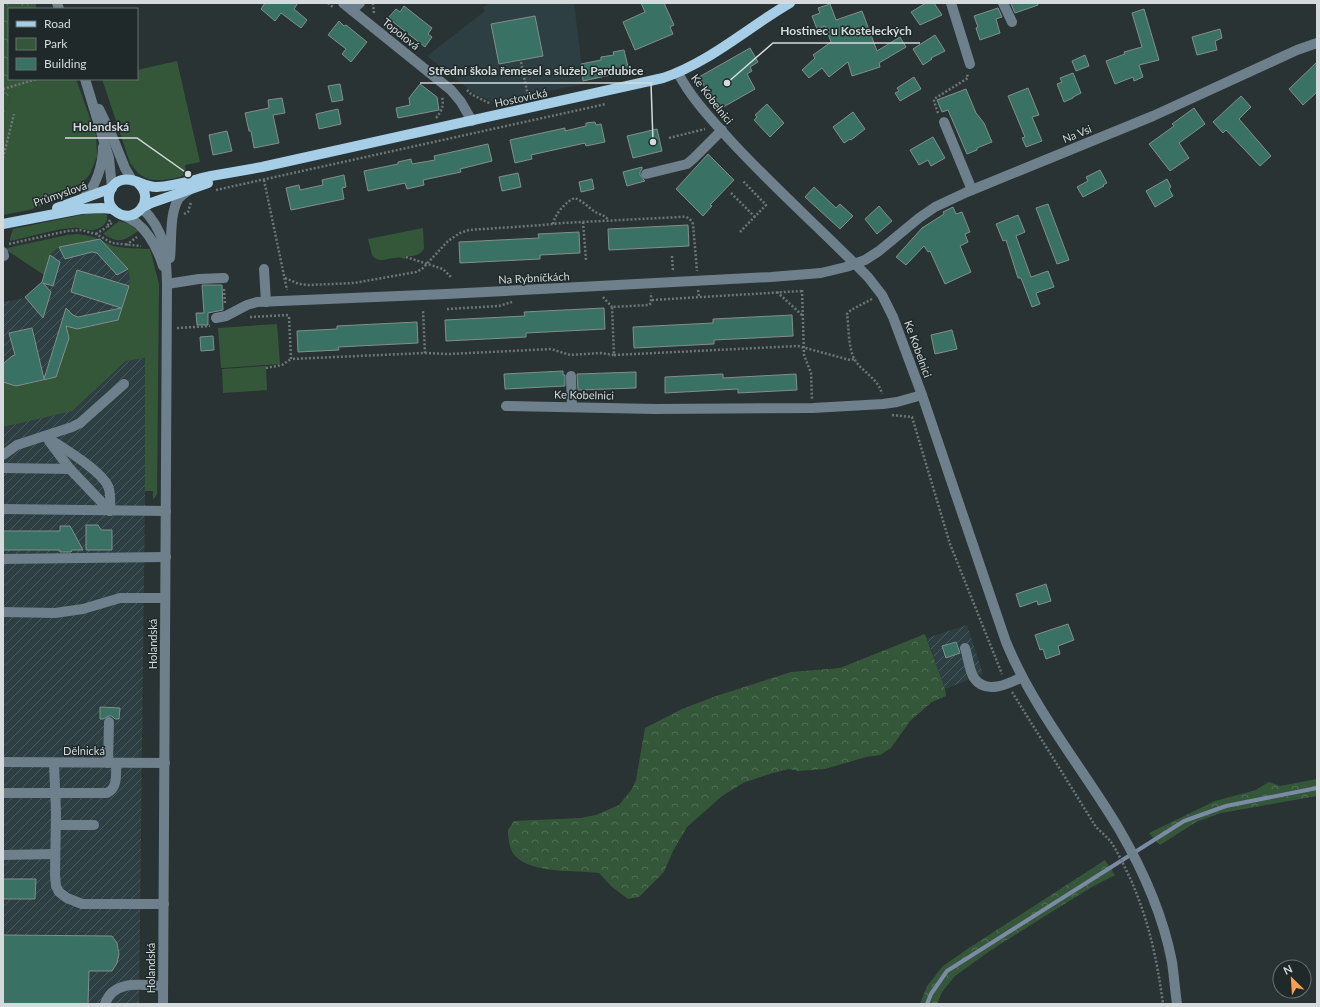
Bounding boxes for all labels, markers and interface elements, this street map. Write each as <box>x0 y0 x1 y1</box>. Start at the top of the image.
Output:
legend <box>8 8 138 80</box>
street label: Topolová <box>380 15 422 52</box>
text: Road <box>44 16 71 31</box>
callout: Hostinec u Kosteleckých <box>773 19 920 43</box>
text: Hostinec u Kosteleckých <box>780 23 912 38</box>
text: Park <box>44 36 68 51</box>
text: Building <box>44 56 87 71</box>
callout: Střední škola řemesel a služeb Pardubice <box>420 59 651 83</box>
text: Střední škola řemesel a služeb Pardubice <box>429 63 644 78</box>
street label: Ke Kobelnici <box>689 71 736 127</box>
street label: Hostovická <box>493 86 549 109</box>
callout: Holandská <box>65 114 137 138</box>
text: Holandská <box>73 119 129 134</box>
street label: Na Vsi <box>1060 122 1094 145</box>
street label: Průmyslová <box>31 178 88 209</box>
street label: Na Rybníčkách <box>498 269 570 286</box>
street label: Ke Kobelnici <box>902 318 935 379</box>
street label: Ke Kobelnici <box>554 387 614 402</box>
street label: Holandská <box>146 619 159 669</box>
street label: Dělnická <box>63 744 105 757</box>
street label: Holandská <box>144 943 157 993</box>
north arrow <box>1272 959 1312 999</box>
text: N <box>1281 962 1294 977</box>

